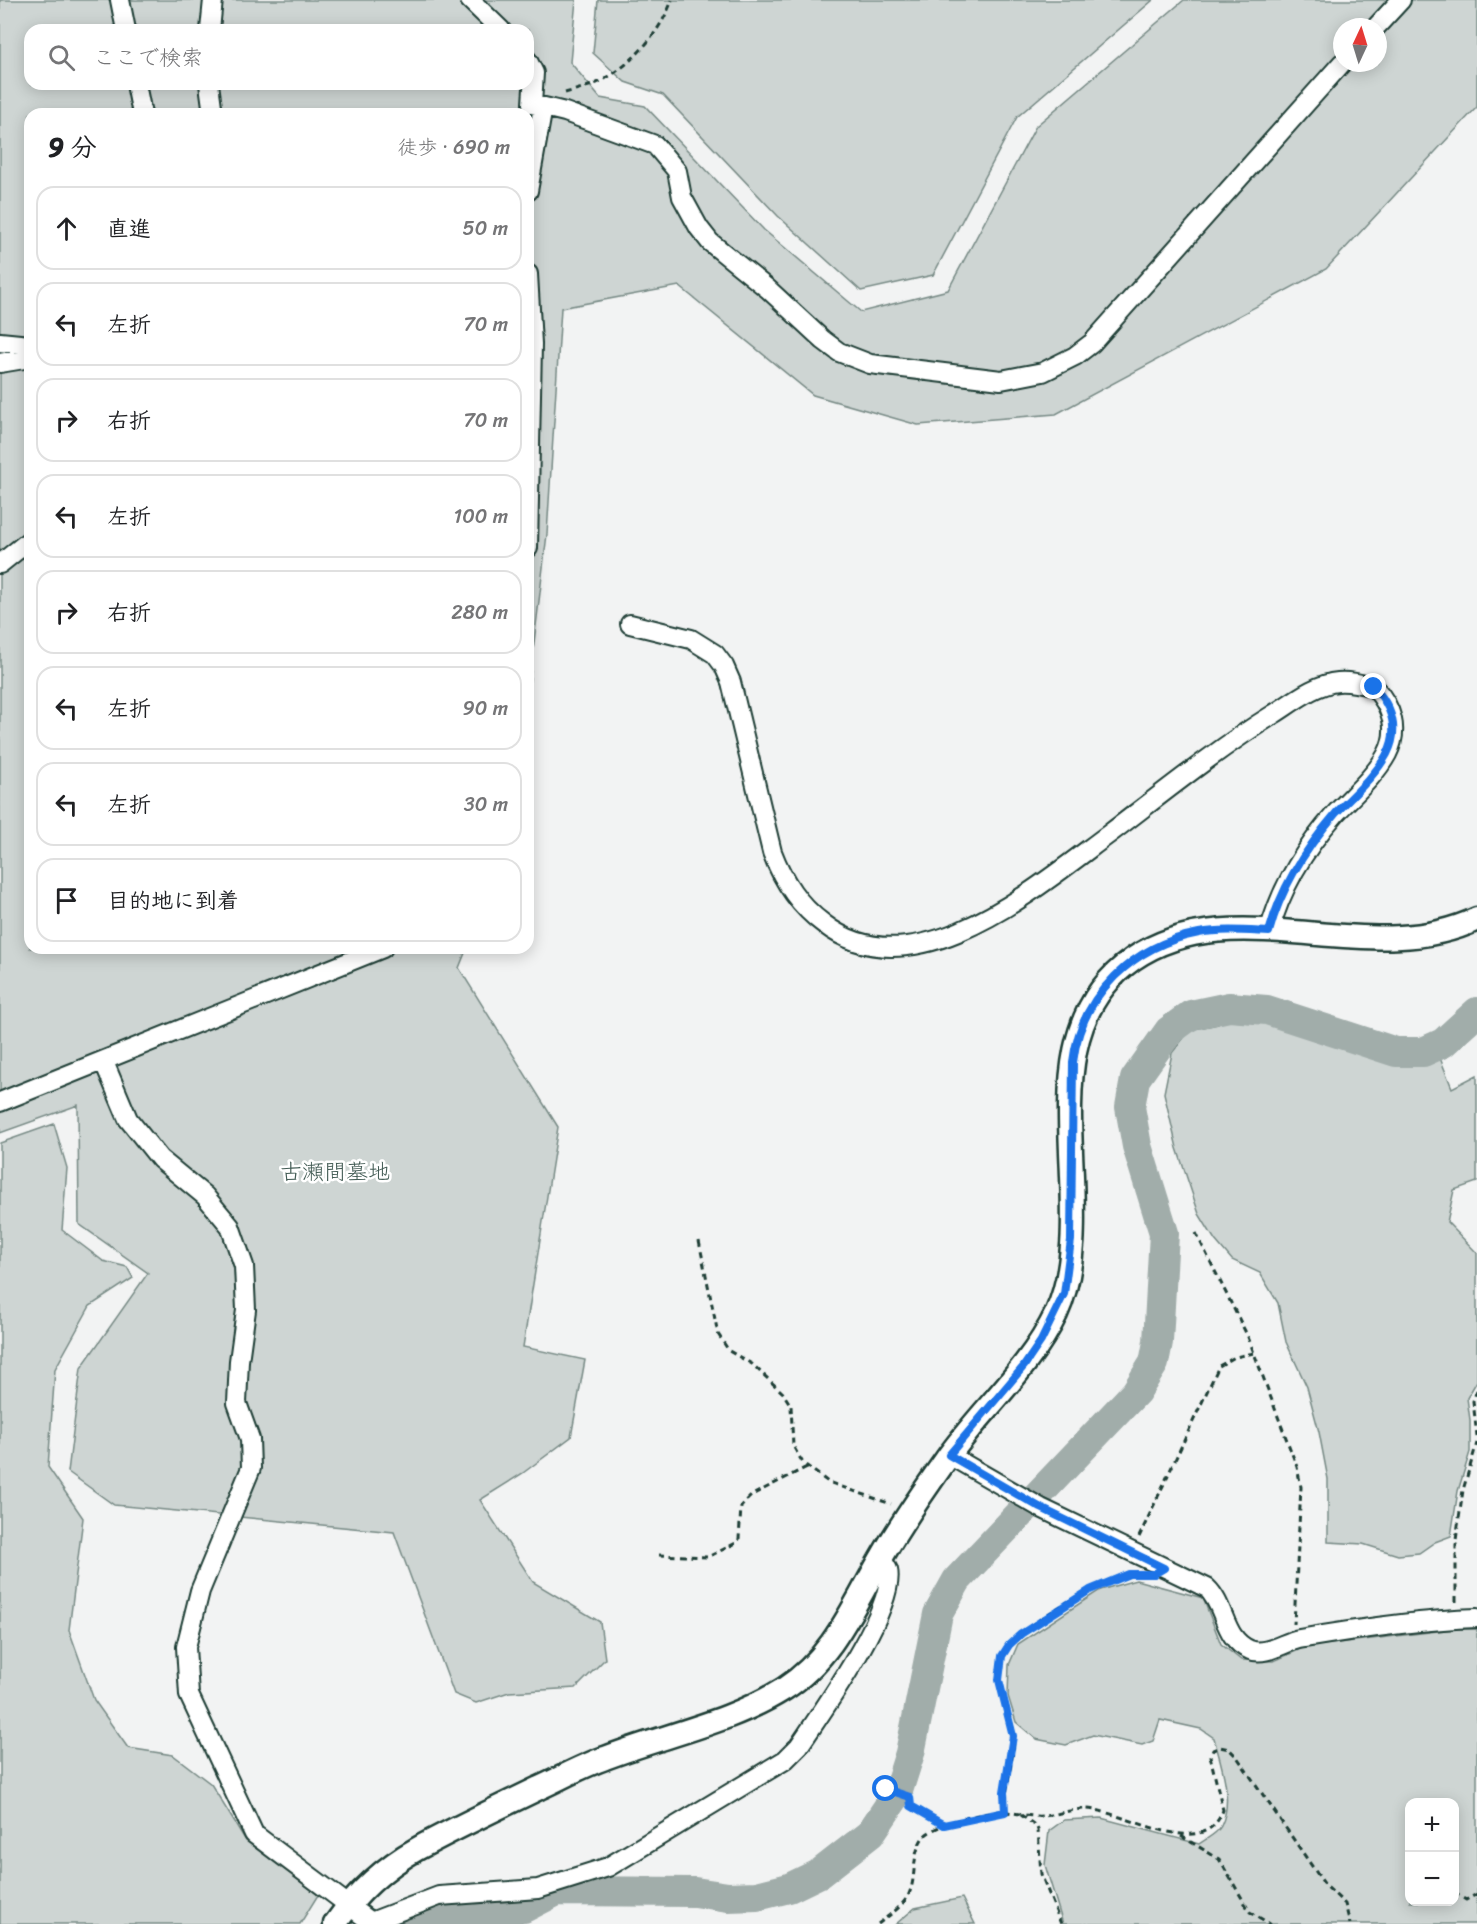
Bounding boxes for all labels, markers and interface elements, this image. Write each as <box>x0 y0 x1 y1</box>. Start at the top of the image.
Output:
north arrow <box>1333 18 1387 72</box>
search box <box>24 24 534 90</box>
text: ここで検索 <box>93 38 203 77</box>
icon: search <box>45 41 78 74</box>
text: 9 分 <box>48 124 97 170</box>
text: 徒歩 · 690 m <box>397 130 510 165</box>
text: 直進 <box>107 209 151 248</box>
text: 50 m <box>463 211 508 246</box>
icon: ahead <box>50 212 83 245</box>
text: 左折 <box>107 305 151 344</box>
text: 70 m <box>463 307 508 342</box>
icon: left <box>50 308 83 341</box>
text: 右折 <box>107 401 151 440</box>
text: 70 m <box>463 403 508 438</box>
icon: right <box>50 404 83 437</box>
text: 左折 <box>107 497 151 536</box>
text: 100 m <box>454 499 508 534</box>
icon: left <box>50 500 83 533</box>
text: 右折 <box>107 593 151 632</box>
text: 280 m <box>451 595 508 630</box>
icon: right <box>50 596 83 629</box>
route end <box>1360 673 1386 699</box>
text: 左折 <box>107 689 151 728</box>
text: 90 m <box>463 691 508 726</box>
icon: left <box>50 692 83 725</box>
text: 左折 <box>107 785 151 824</box>
text: 30 m <box>464 787 508 822</box>
icon: left <box>50 788 83 821</box>
text: 目的地に到着 <box>107 881 239 920</box>
icon: arrive <box>50 884 83 917</box>
park label: 古瀬間墓地 <box>280 1152 390 1191</box>
route start <box>872 1775 898 1801</box>
map controls <box>1405 1798 1459 1906</box>
button: + <box>1405 1798 1459 1852</box>
button: − <box>1405 1852 1459 1906</box>

